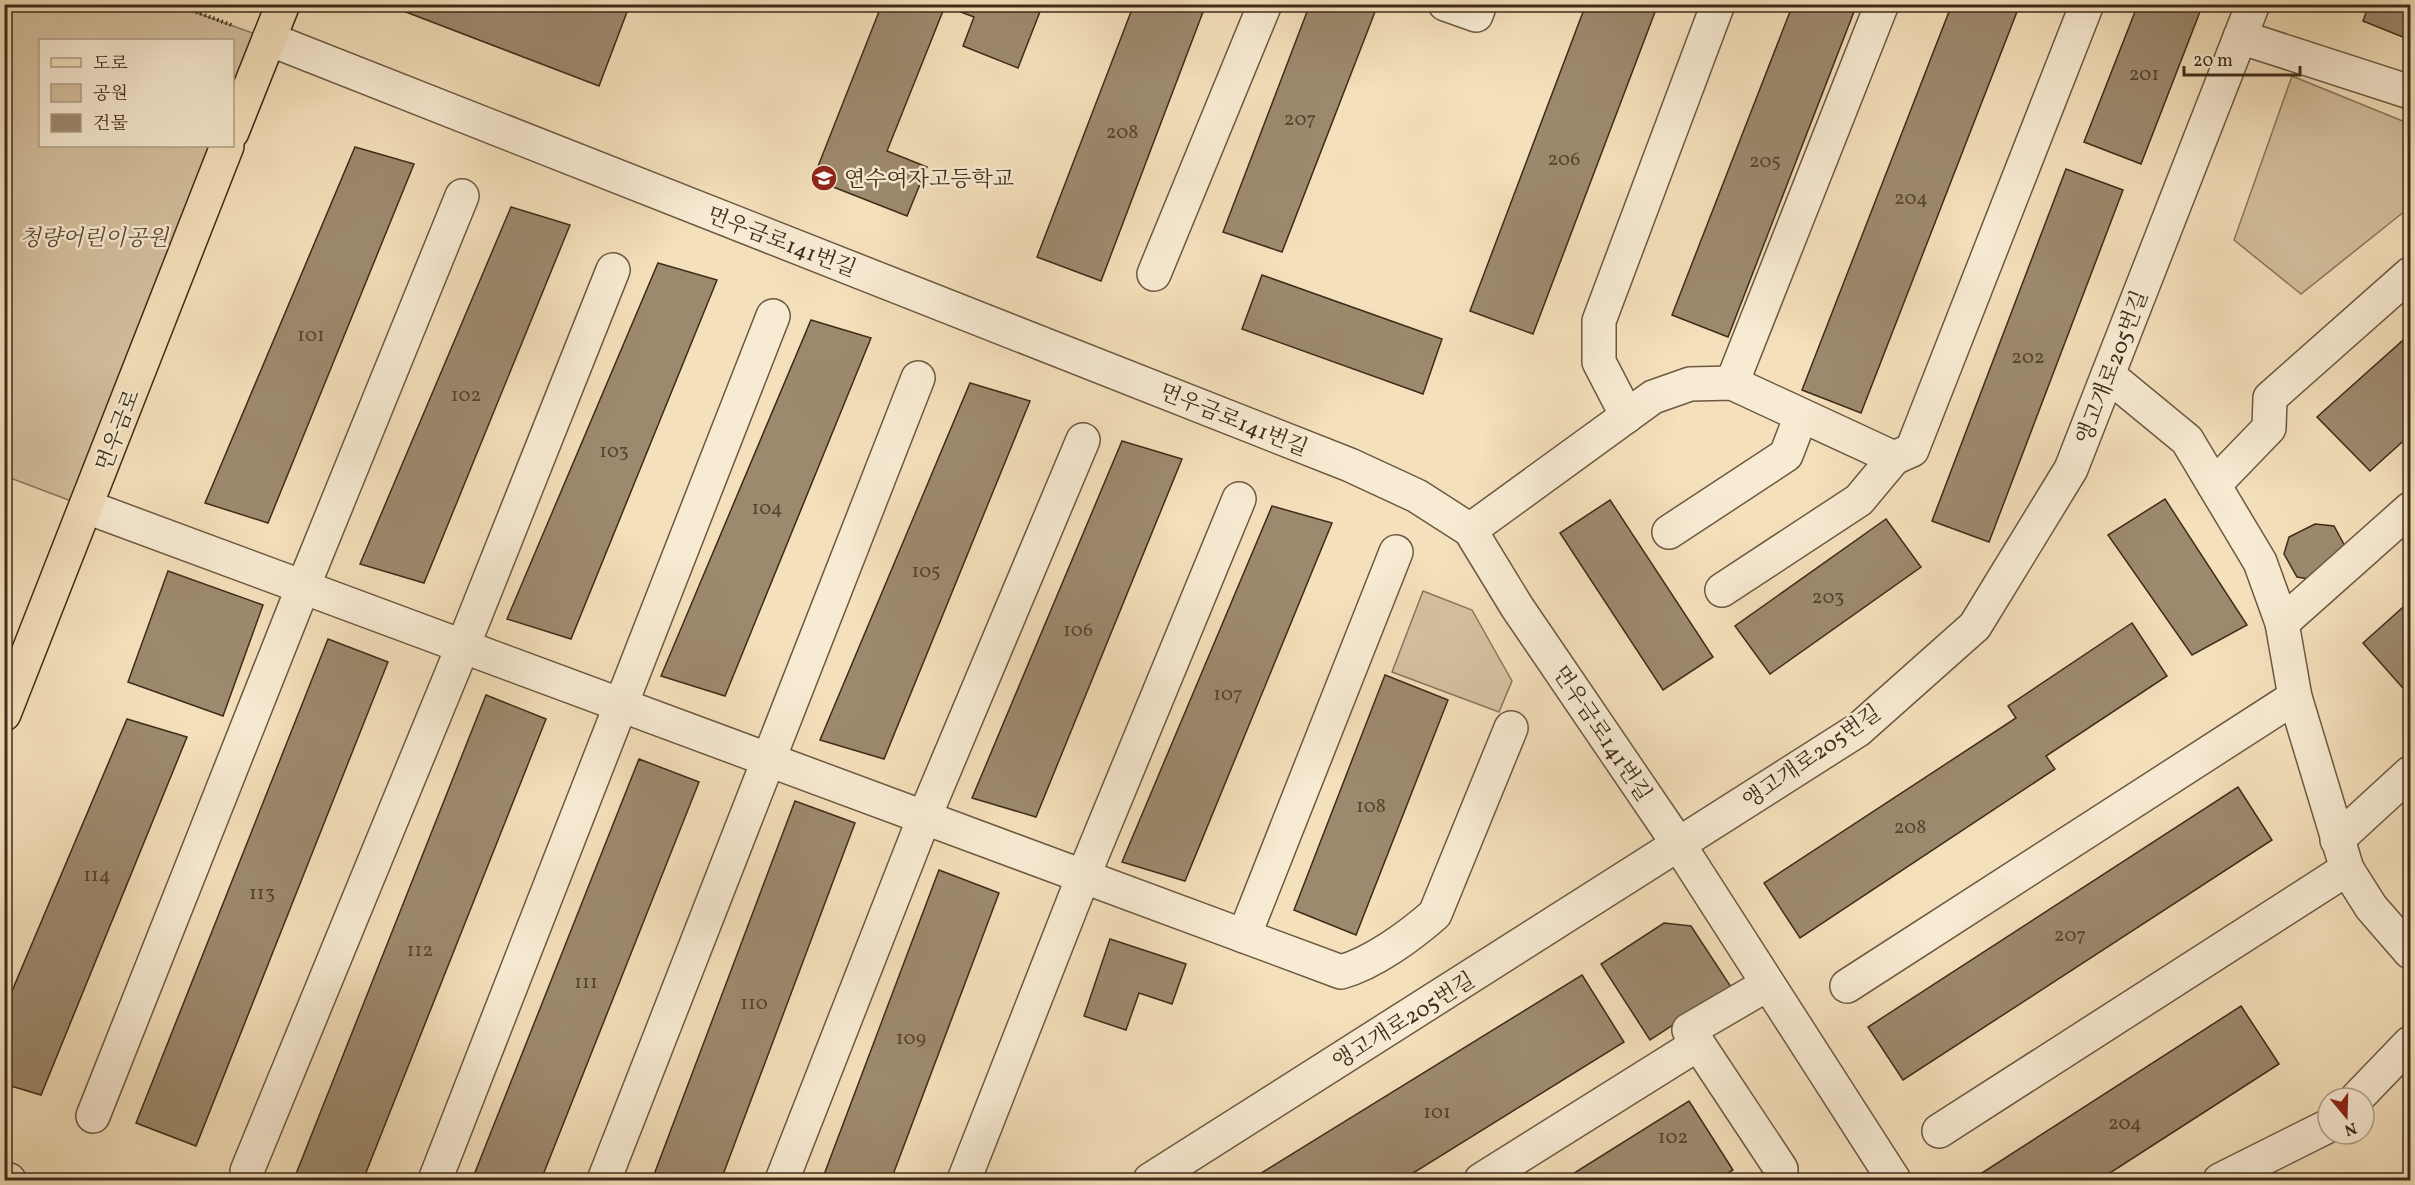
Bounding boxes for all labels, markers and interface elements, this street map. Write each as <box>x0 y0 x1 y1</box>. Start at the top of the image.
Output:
legend <box>39 39 234 147</box>
scale bar <box>2184 39 2300 77</box>
text: 20 m <box>2193 49 2233 74</box>
text: 도로 <box>93 52 128 77</box>
house number: 201 <box>2129 61 2159 89</box>
text: 공원 <box>93 82 128 107</box>
house number: 207 <box>1284 106 1316 134</box>
text: 건물 <box>93 112 128 137</box>
house number: 208 <box>1106 119 1138 147</box>
house number: 206 <box>1548 146 1580 174</box>
house number: 205 <box>1749 148 1781 176</box>
school or university icon: 연수여자고등학교 <box>809 163 839 193</box>
place label: 연수여자고등학교 <box>844 165 1014 196</box>
house number: 204 <box>1894 185 1928 213</box>
street label: 먼우금로141번길 <box>702 201 860 286</box>
park label: 청량어린이공원 <box>20 224 170 255</box>
street label: 앵고개로205번길 <box>2070 286 2157 449</box>
house number: 101 <box>297 322 325 350</box>
house number: 202 <box>2011 344 2045 372</box>
street label: 먼우금로141번길 <box>1154 377 1312 465</box>
house number: 102 <box>451 382 481 410</box>
street label: 먼우금로 <box>90 386 149 476</box>
house number: 103 <box>599 438 629 466</box>
house number: 104 <box>751 495 783 523</box>
house number: 105 <box>911 558 941 586</box>
house number: 203 <box>1812 584 1844 612</box>
house number: 106 <box>1063 617 1093 645</box>
street label: 먼우금로141번길 <box>1544 660 1658 808</box>
house number: 107 <box>1213 681 1243 709</box>
street label: 앵고개로205번길 <box>1737 699 1888 817</box>
house number: 108 <box>1356 793 1386 821</box>
house number: 208 <box>1894 814 1926 842</box>
house number: 114 <box>83 862 111 890</box>
house number: 113 <box>249 880 275 908</box>
house number: 207 <box>2054 922 2086 950</box>
house number: 112 <box>407 937 433 965</box>
street label: 앵고개로205번길 <box>1327 966 1482 1078</box>
house number: 111 <box>574 969 598 997</box>
house number: 110 <box>740 990 768 1018</box>
house number: 109 <box>896 1025 926 1053</box>
north arrow <box>2316 1086 2376 1146</box>
house number: 101 <box>1423 1099 1451 1127</box>
house number: 204 <box>2108 1110 2142 1138</box>
text: N <box>2341 1116 2359 1141</box>
house number: 102 <box>1658 1124 1688 1152</box>

